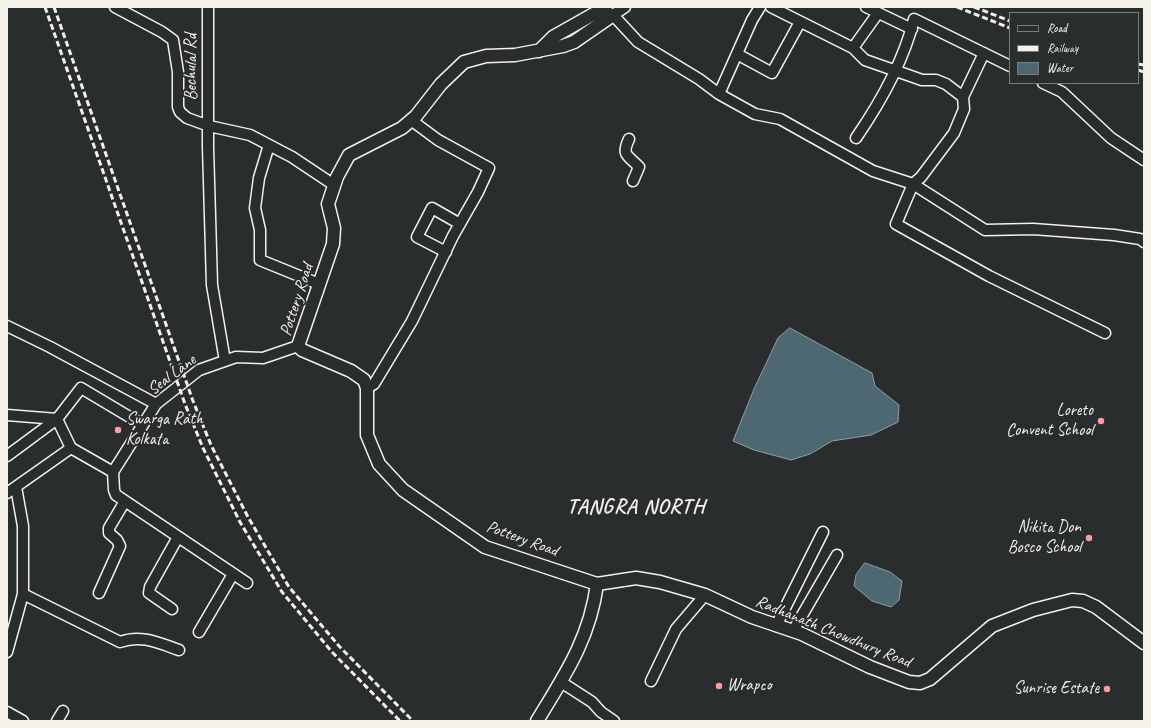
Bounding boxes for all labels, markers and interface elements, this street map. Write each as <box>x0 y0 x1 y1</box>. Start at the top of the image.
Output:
legend <box>1009 12 1139 84</box>
text: Road <box>1047 20 1067 36</box>
street label: Bechulal Rd <box>182 34 202 100</box>
text: Railway <box>1047 40 1078 56</box>
text: Water <box>1047 60 1073 76</box>
street label: Pottery Road <box>276 261 318 339</box>
street label: Seal Lane <box>144 350 200 400</box>
place label: Loreto Convent School <box>1006 401 1093 441</box>
place label: Swarga Rath Kolkata <box>126 410 203 450</box>
marker: Loreto Convent School <box>1096 416 1106 426</box>
marker: Swarga Rath Kolkata <box>113 425 123 435</box>
district label: TANGRA NORTH <box>568 494 704 520</box>
street label: Pottery Road <box>483 517 561 561</box>
place label: Nikita Don Bosco School <box>1008 518 1081 558</box>
marker: Nikita Don Bosco School <box>1084 533 1094 543</box>
street label: Radhanath Chowdhury Road <box>752 592 914 672</box>
place label: Wrapco <box>727 676 771 696</box>
place label: Sunrise Estate <box>1013 679 1099 699</box>
marker: Wrapco <box>714 681 724 691</box>
marker: Sunrise Estate <box>1102 684 1112 694</box>

